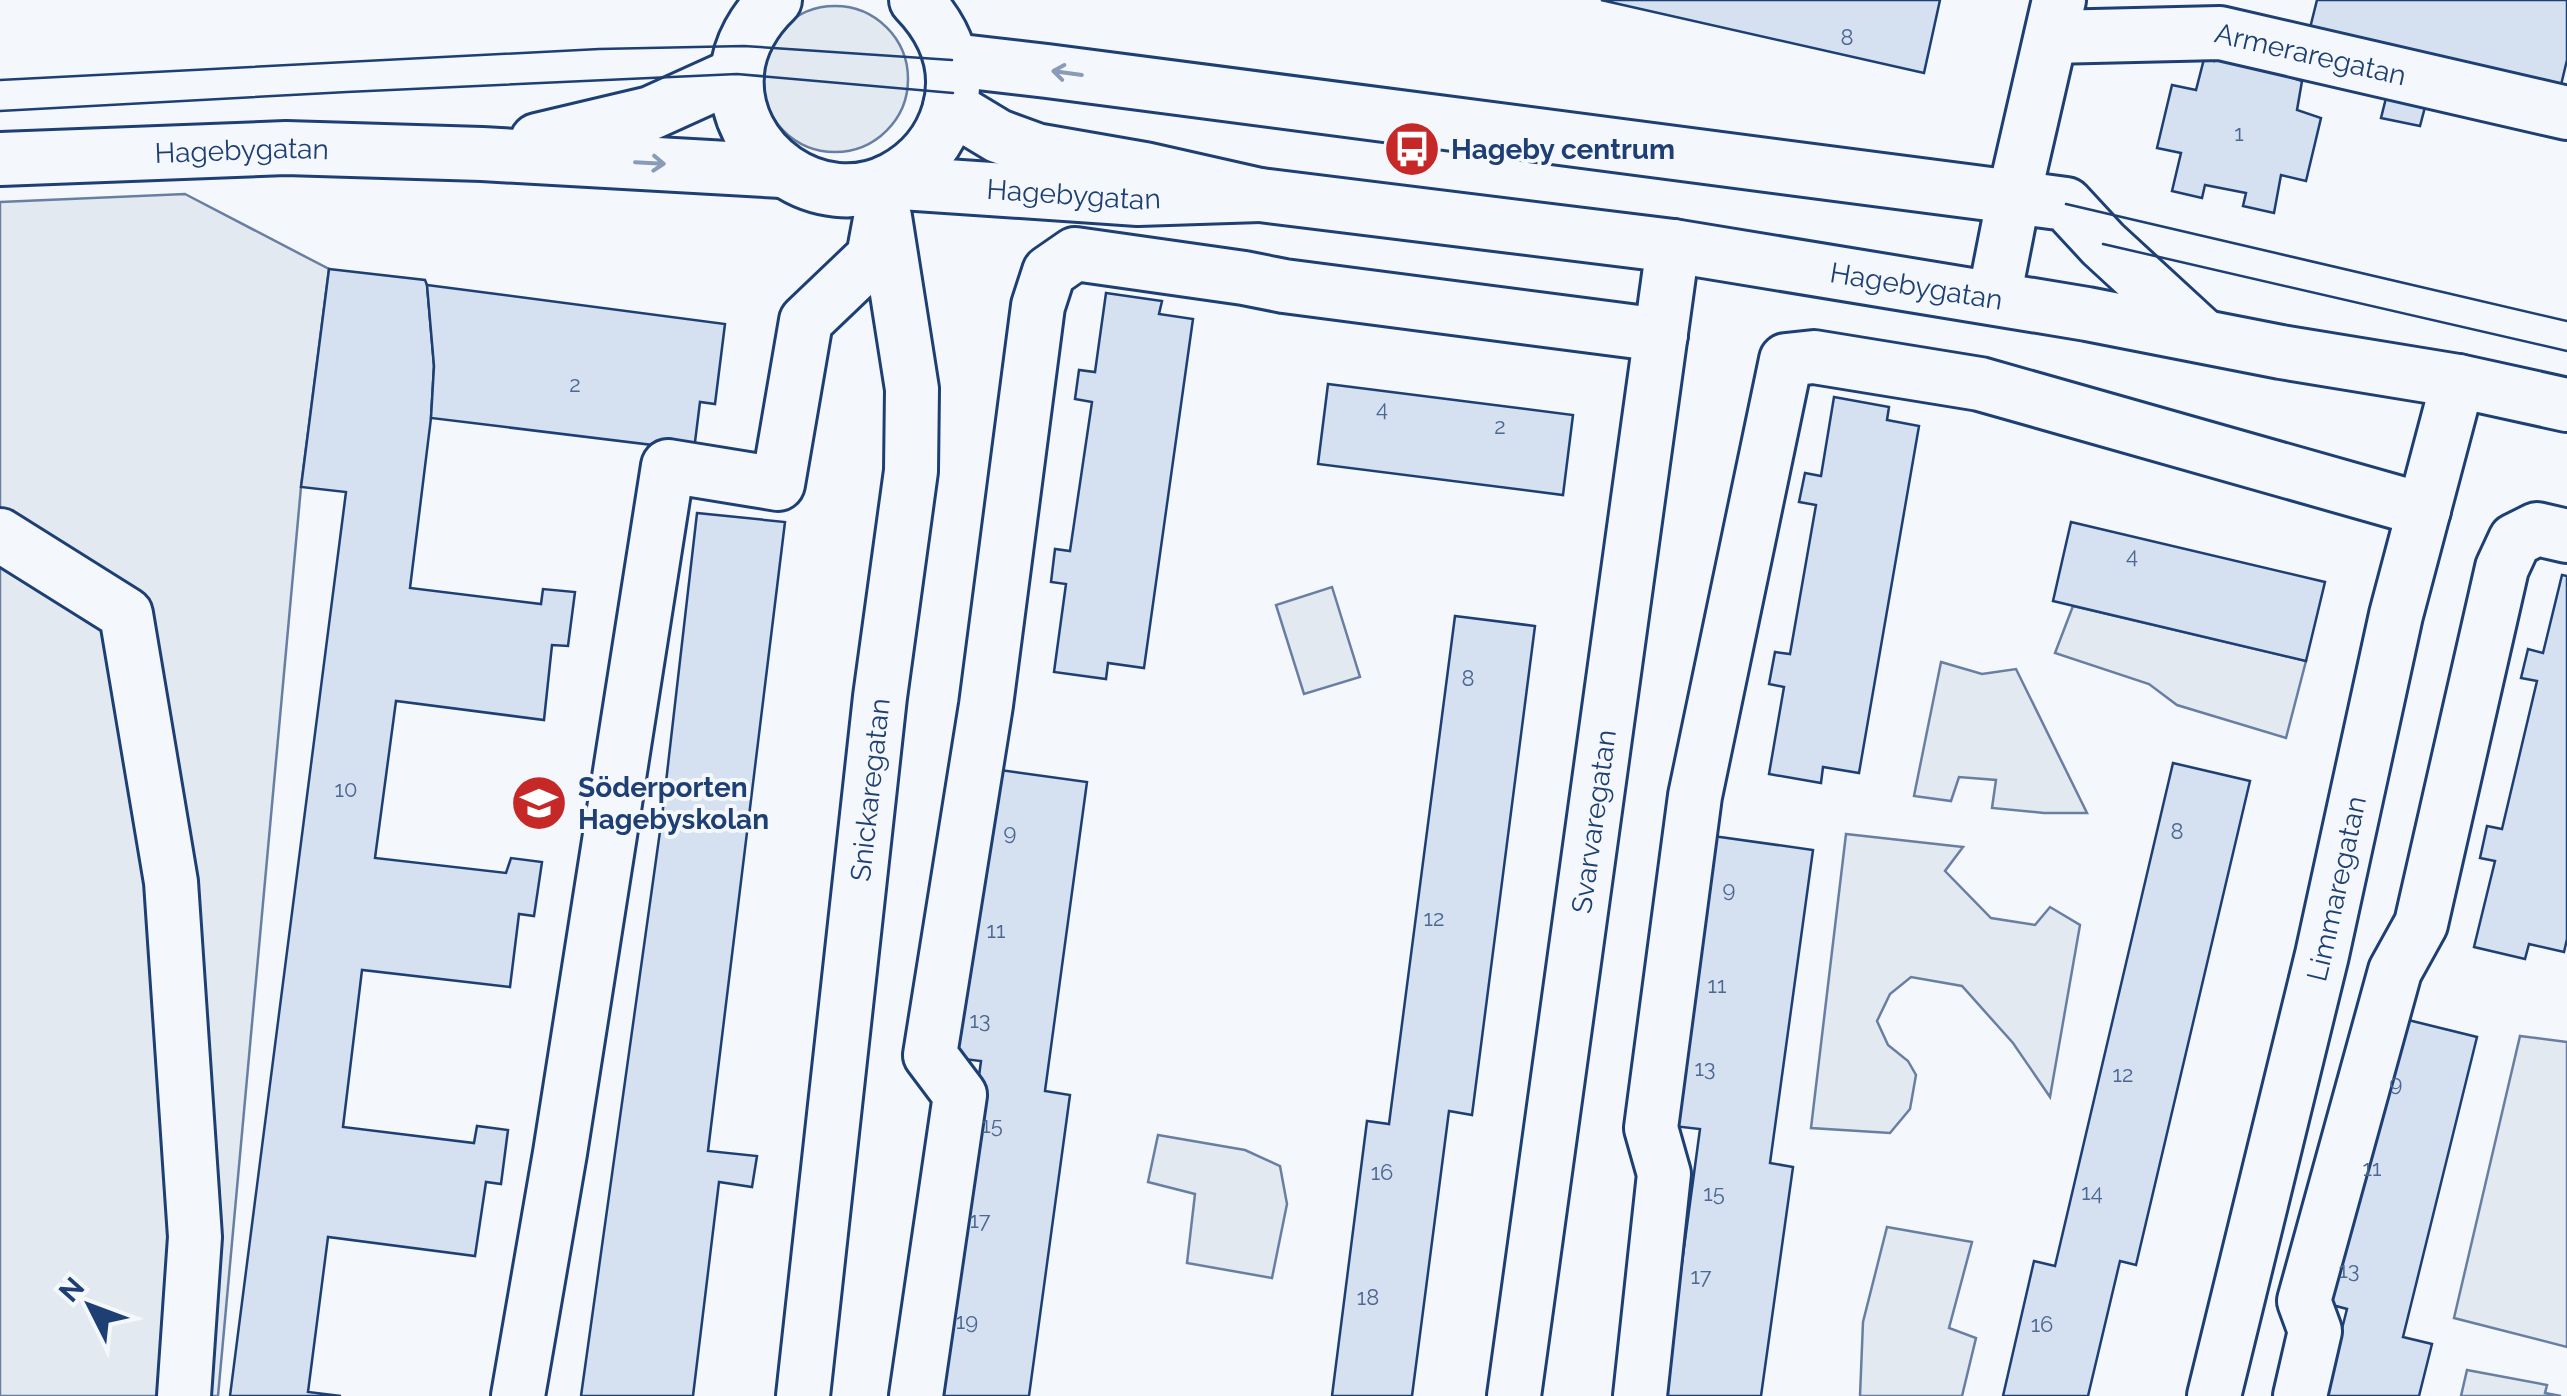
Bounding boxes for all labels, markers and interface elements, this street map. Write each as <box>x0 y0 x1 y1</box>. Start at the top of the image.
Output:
street label: Armeraregatan <box>2212 16 2409 92</box>
house number: 8 <box>1840 24 1854 50</box>
one-way arrow <box>1051 64 1084 82</box>
bus stop icon: Hageby centrum <box>1382 119 1442 179</box>
house number: 1 <box>2234 120 2244 146</box>
street label: Hagebygatan <box>154 132 329 170</box>
place label: Hageby centrum <box>1451 133 1675 166</box>
one-way arrow <box>633 154 665 173</box>
street label: Hagebygatan <box>986 173 1161 216</box>
street label: Hagebygatan <box>1828 256 2005 317</box>
house number: 2 <box>569 371 581 397</box>
house number: 4 <box>1376 395 1388 421</box>
house number: 2 <box>1494 413 1506 439</box>
house number: 4 <box>2126 542 2138 568</box>
house number: 8 <box>1461 665 1475 691</box>
street label: Snickaregatan <box>844 696 897 883</box>
street label: Svarvaregatan <box>1565 728 1623 916</box>
place label: Söderporten Hagebyskolan <box>578 771 769 836</box>
school or university icon: Söderporten Hagebyskolan <box>509 773 569 833</box>
house number: 10 <box>335 776 357 802</box>
street label: Limmaregatan <box>2300 793 2373 985</box>
house number: 8 <box>2170 818 2184 844</box>
house number: 9 <box>1004 819 1016 845</box>
house number: 9 <box>1723 876 1735 902</box>
house number: 12 <box>1424 905 1444 931</box>
house number: 11 <box>987 917 1005 943</box>
house number: 11 <box>1708 972 1726 998</box>
house number: 13 <box>969 1007 991 1033</box>
house number: 13 <box>1694 1055 1716 1081</box>
house number: 12 <box>2113 1061 2133 1087</box>
house number: 9 <box>2390 1070 2402 1096</box>
house number: 15 <box>981 1112 1003 1138</box>
house number: 11 <box>2363 1155 2381 1181</box>
house number: 16 <box>1371 1159 1393 1185</box>
house number: 14 <box>2081 1179 2103 1205</box>
house number: 15 <box>1703 1180 1725 1206</box>
house number: 17 <box>969 1207 991 1233</box>
north arrow <box>40 1256 140 1356</box>
house number: 13 <box>2338 1257 2360 1283</box>
house number: 17 <box>1690 1263 1712 1289</box>
text: N <box>52 1271 91 1309</box>
house number: 18 <box>1357 1284 1379 1310</box>
house number: 19 <box>956 1308 978 1334</box>
house number: 16 <box>2031 1311 2053 1337</box>

